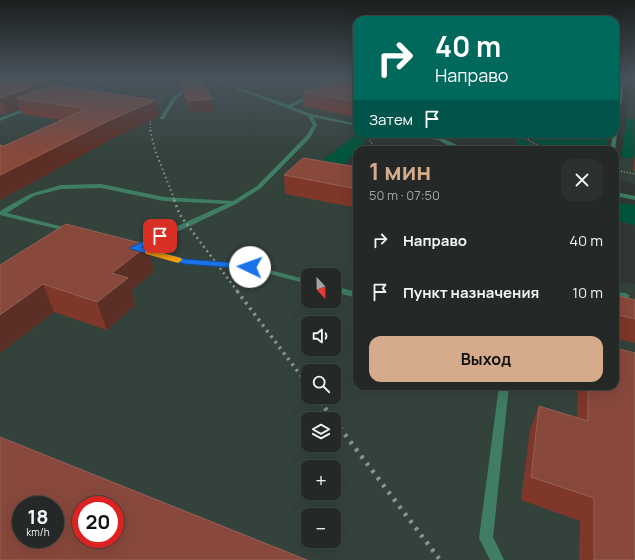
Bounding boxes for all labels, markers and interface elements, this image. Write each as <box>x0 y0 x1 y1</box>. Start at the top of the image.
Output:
text: 40 m <box>435 27 501 65</box>
icon: right <box>369 32 421 84</box>
text: Направо <box>435 63 509 87</box>
icon: arrive <box>421 108 443 130</box>
text: Затем <box>369 109 413 130</box>
text: 1 мин <box>369 154 431 187</box>
button: close <box>561 159 603 201</box>
text: 50 m · 07:50 <box>369 186 440 204</box>
pin <box>143 219 177 253</box>
icon: arrive <box>149 225 171 247</box>
icon: right <box>369 229 391 251</box>
text: Направо <box>403 230 467 251</box>
text: 40 m <box>569 230 603 251</box>
position arrow <box>229 246 271 288</box>
north arrow <box>301 268 341 308</box>
map controls <box>301 268 341 548</box>
icon: arrive <box>369 281 391 303</box>
text: Пункт назначения <box>403 282 539 303</box>
text: 10 m <box>572 282 603 303</box>
button: sound <box>301 316 341 356</box>
button: Выход <box>369 336 603 382</box>
button: search <box>301 364 341 404</box>
button: layers <box>301 412 341 452</box>
button: + <box>301 460 341 500</box>
speed limit sign: 20 <box>72 496 124 548</box>
text: 18 <box>27 503 49 530</box>
button: − <box>301 508 341 548</box>
text: km/h <box>26 525 50 539</box>

